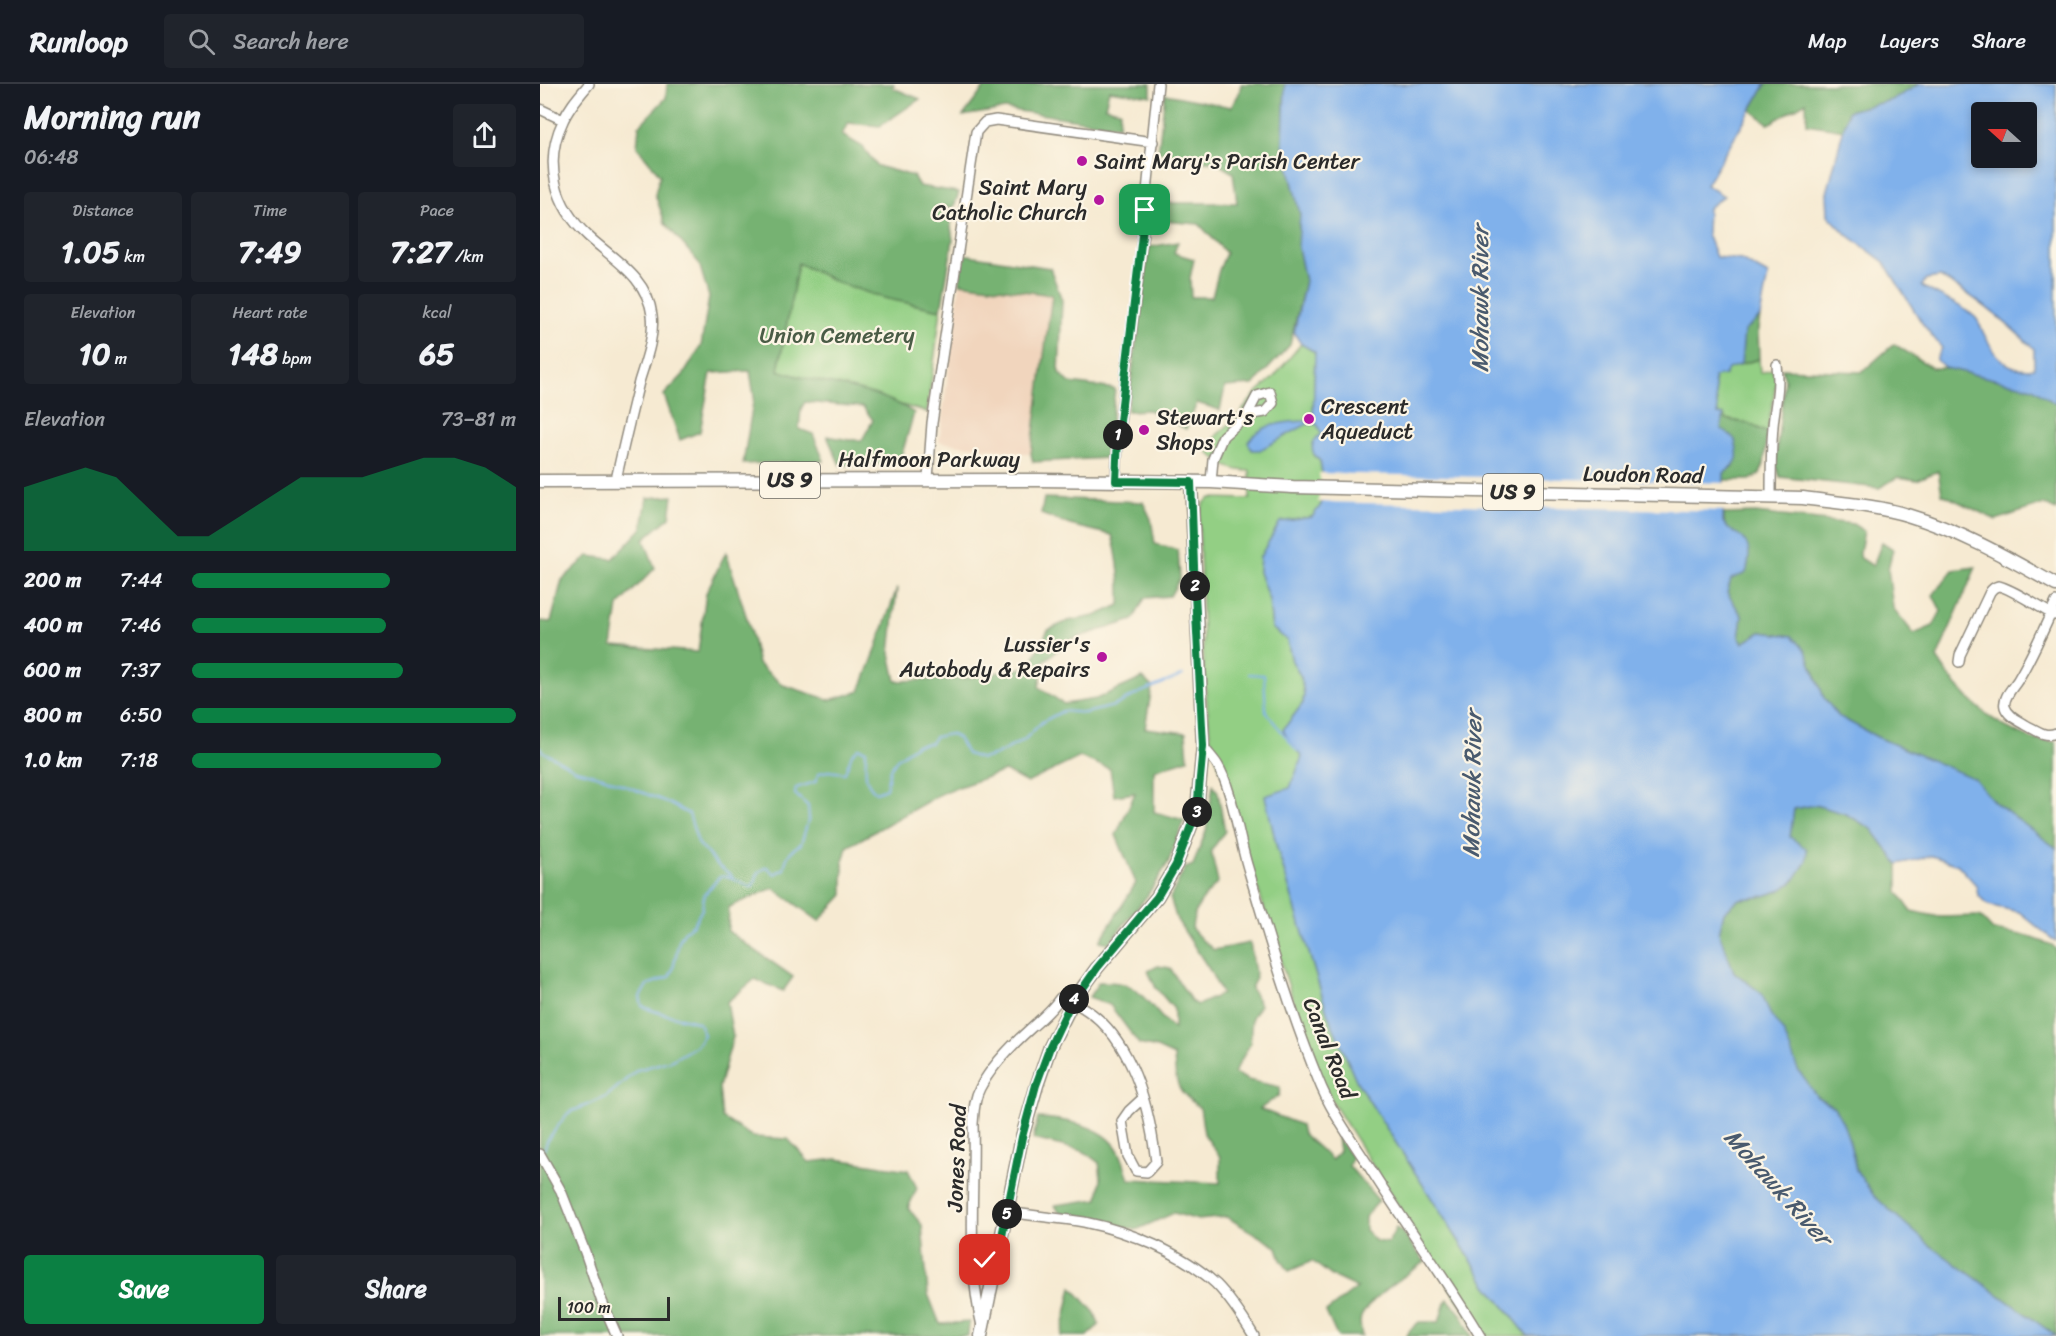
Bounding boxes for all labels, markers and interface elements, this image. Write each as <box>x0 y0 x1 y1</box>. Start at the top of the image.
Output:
search box <box>164 14 584 68</box>
text: Runloop <box>30 17 128 66</box>
text: Search here <box>233 22 349 61</box>
text: Map <box>1808 22 1847 60</box>
text: Layers <box>1880 22 1939 60</box>
text: Share <box>1972 22 2026 60</box>
icon: search <box>185 25 218 58</box>
text: Morning run <box>24 88 200 146</box>
north arrow <box>1971 102 2037 168</box>
map controls <box>1971 102 2037 168</box>
button: share <box>453 104 516 167</box>
text: 06:48 <box>24 140 79 175</box>
place label: Saint Mary's Parish Center <box>1094 142 1362 181</box>
marker: Saint Mary's Parish Center <box>1075 154 1089 168</box>
place label: Saint Mary Catholic Church <box>932 168 1088 232</box>
pin <box>1119 184 1170 235</box>
marker: Saint Mary Catholic Church <box>1092 193 1106 207</box>
icon: arrive <box>1128 193 1161 226</box>
text: Distance <box>73 196 133 225</box>
text: Time <box>253 196 287 225</box>
text: Pace <box>420 196 454 225</box>
water label: Mohawk River <box>1459 222 1501 372</box>
text: 1.05 <box>61 225 120 279</box>
text: 7:49 <box>238 225 302 279</box>
text: 7:27 <box>390 225 451 279</box>
text: km <box>120 242 145 271</box>
text: /km <box>451 242 484 271</box>
text: Elevation <box>71 298 135 327</box>
text: Heart rate <box>232 298 308 327</box>
text: kcal <box>422 298 452 327</box>
park label: Union Cemetery <box>760 316 915 355</box>
text: 10 <box>79 327 111 381</box>
text: 148 <box>228 327 278 381</box>
text: 65 <box>419 327 455 381</box>
text: m <box>111 344 127 373</box>
text: bpm <box>278 344 312 373</box>
place label: Crescent Aqueduct <box>1320 387 1414 451</box>
place label: Stewart's Shops <box>1156 398 1255 462</box>
text: Elevation <box>24 402 105 437</box>
text: 73–81 m <box>441 402 516 437</box>
marker: Crescent Aqueduct <box>1302 412 1316 426</box>
pin: 1 <box>1103 420 1133 450</box>
text: 1 <box>1115 420 1121 449</box>
marker: Stewart's Shops <box>1137 423 1151 437</box>
street label: Halfmoon Parkway <box>838 440 1020 479</box>
street label: Loudon Road <box>1582 454 1705 495</box>
road number: US 9 <box>760 462 820 498</box>
road number: US 9 <box>1483 474 1543 510</box>
text: 200 m <box>24 563 81 598</box>
text: 7:44 <box>120 563 162 598</box>
pin: 2 <box>1180 571 1210 601</box>
text: 2 <box>1190 571 1200 600</box>
text: 400 m <box>24 608 82 643</box>
text: 7:46 <box>120 608 161 643</box>
place label: Lussier's Autobody & Repairs <box>898 625 1091 689</box>
marker: Lussier's Autobody & Repairs <box>1095 650 1109 664</box>
text: 600 m <box>24 653 81 688</box>
text: 7:37 <box>120 653 160 688</box>
text: 800 m <box>24 698 82 733</box>
text: 6:50 <box>120 698 162 733</box>
water label: Mohawk River <box>1450 706 1494 858</box>
text: 1.0 km <box>24 743 82 778</box>
text: 7:18 <box>120 743 158 778</box>
pin: 3 <box>1182 797 1212 827</box>
text: 3 <box>1193 797 1201 826</box>
pin: 4 <box>1059 984 1089 1014</box>
text: 4 <box>1069 984 1079 1013</box>
street label: Canal Road <box>1291 991 1368 1106</box>
street label: Jones Road <box>935 1102 978 1213</box>
water label: Mohawk River <box>1713 1119 1845 1259</box>
pin: 5 <box>992 1199 1022 1229</box>
text: 5 <box>1002 1199 1012 1228</box>
pin <box>959 1234 1010 1285</box>
icon: check <box>968 1243 1001 1276</box>
button: Save <box>24 1255 264 1324</box>
button: Share <box>276 1255 516 1324</box>
text: 100 m <box>567 1293 611 1322</box>
scale bar <box>558 1294 670 1322</box>

